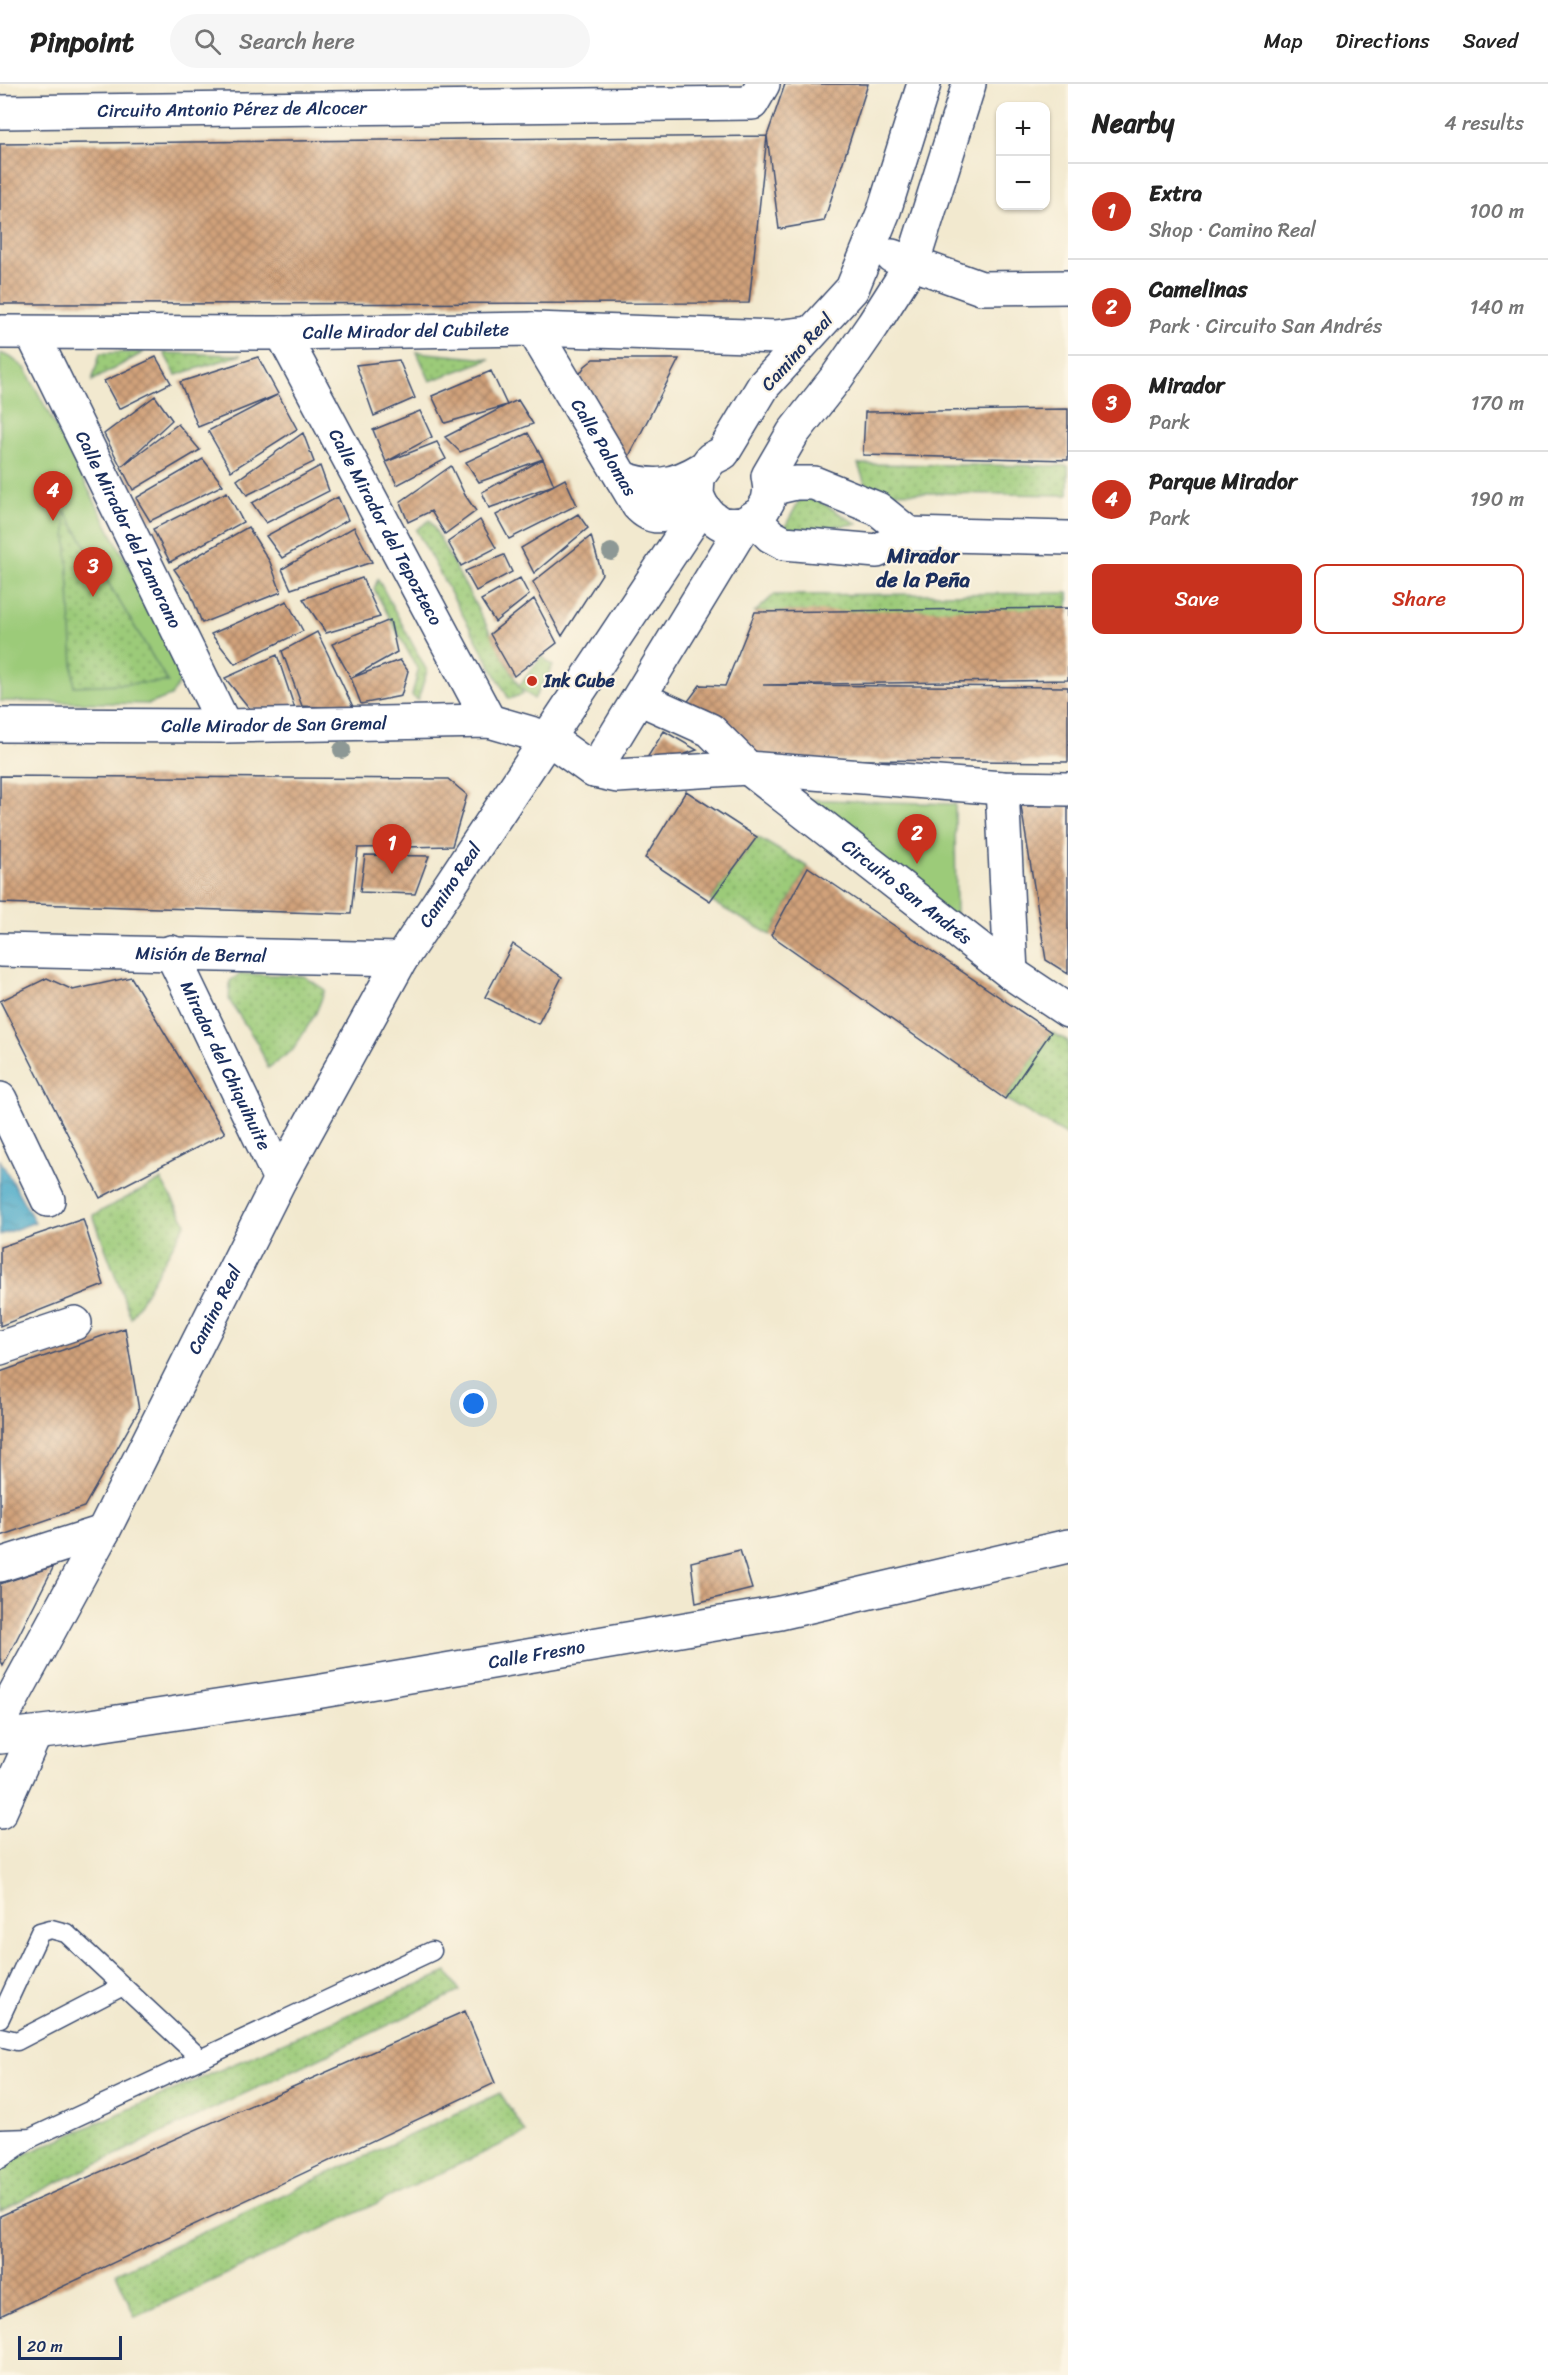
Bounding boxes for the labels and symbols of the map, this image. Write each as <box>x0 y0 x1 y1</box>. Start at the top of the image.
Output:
street label: Circuito Antonio Pérez de Alcocer <box>97 92 368 127</box>
street label: Camino Real <box>753 305 842 399</box>
street label: Calle Mirador del Cubilete <box>302 313 509 349</box>
street label: Calle Palomas <box>562 392 646 503</box>
street label: Calle Mirador del Tepozteco <box>320 423 451 632</box>
street label: Calle Mirador del Zamorano <box>66 425 191 634</box>
pin: 4 <box>34 472 72 521</box>
district label: Mirador de la Peña <box>876 537 970 599</box>
pin: 3 <box>74 548 112 597</box>
place label: Ink Cube <box>543 665 616 697</box>
marker: Ink Cube <box>525 674 539 688</box>
street label: Calle Mirador de San Gremal <box>161 707 388 742</box>
pin: 2 <box>898 814 936 864</box>
pin: 1 <box>372 824 412 874</box>
street label: Circuito San Andrés <box>834 830 980 954</box>
street label: Camino Real <box>410 835 491 934</box>
street label: Misión de Bernal <box>135 937 268 972</box>
street label: Mirador del Chiquihuite <box>171 975 280 1156</box>
street label: Camino Real <box>179 1258 251 1360</box>
your location <box>459 1389 488 1418</box>
street label: Calle Fresno <box>486 1630 587 1678</box>
scale bar <box>18 2333 122 2360</box>

